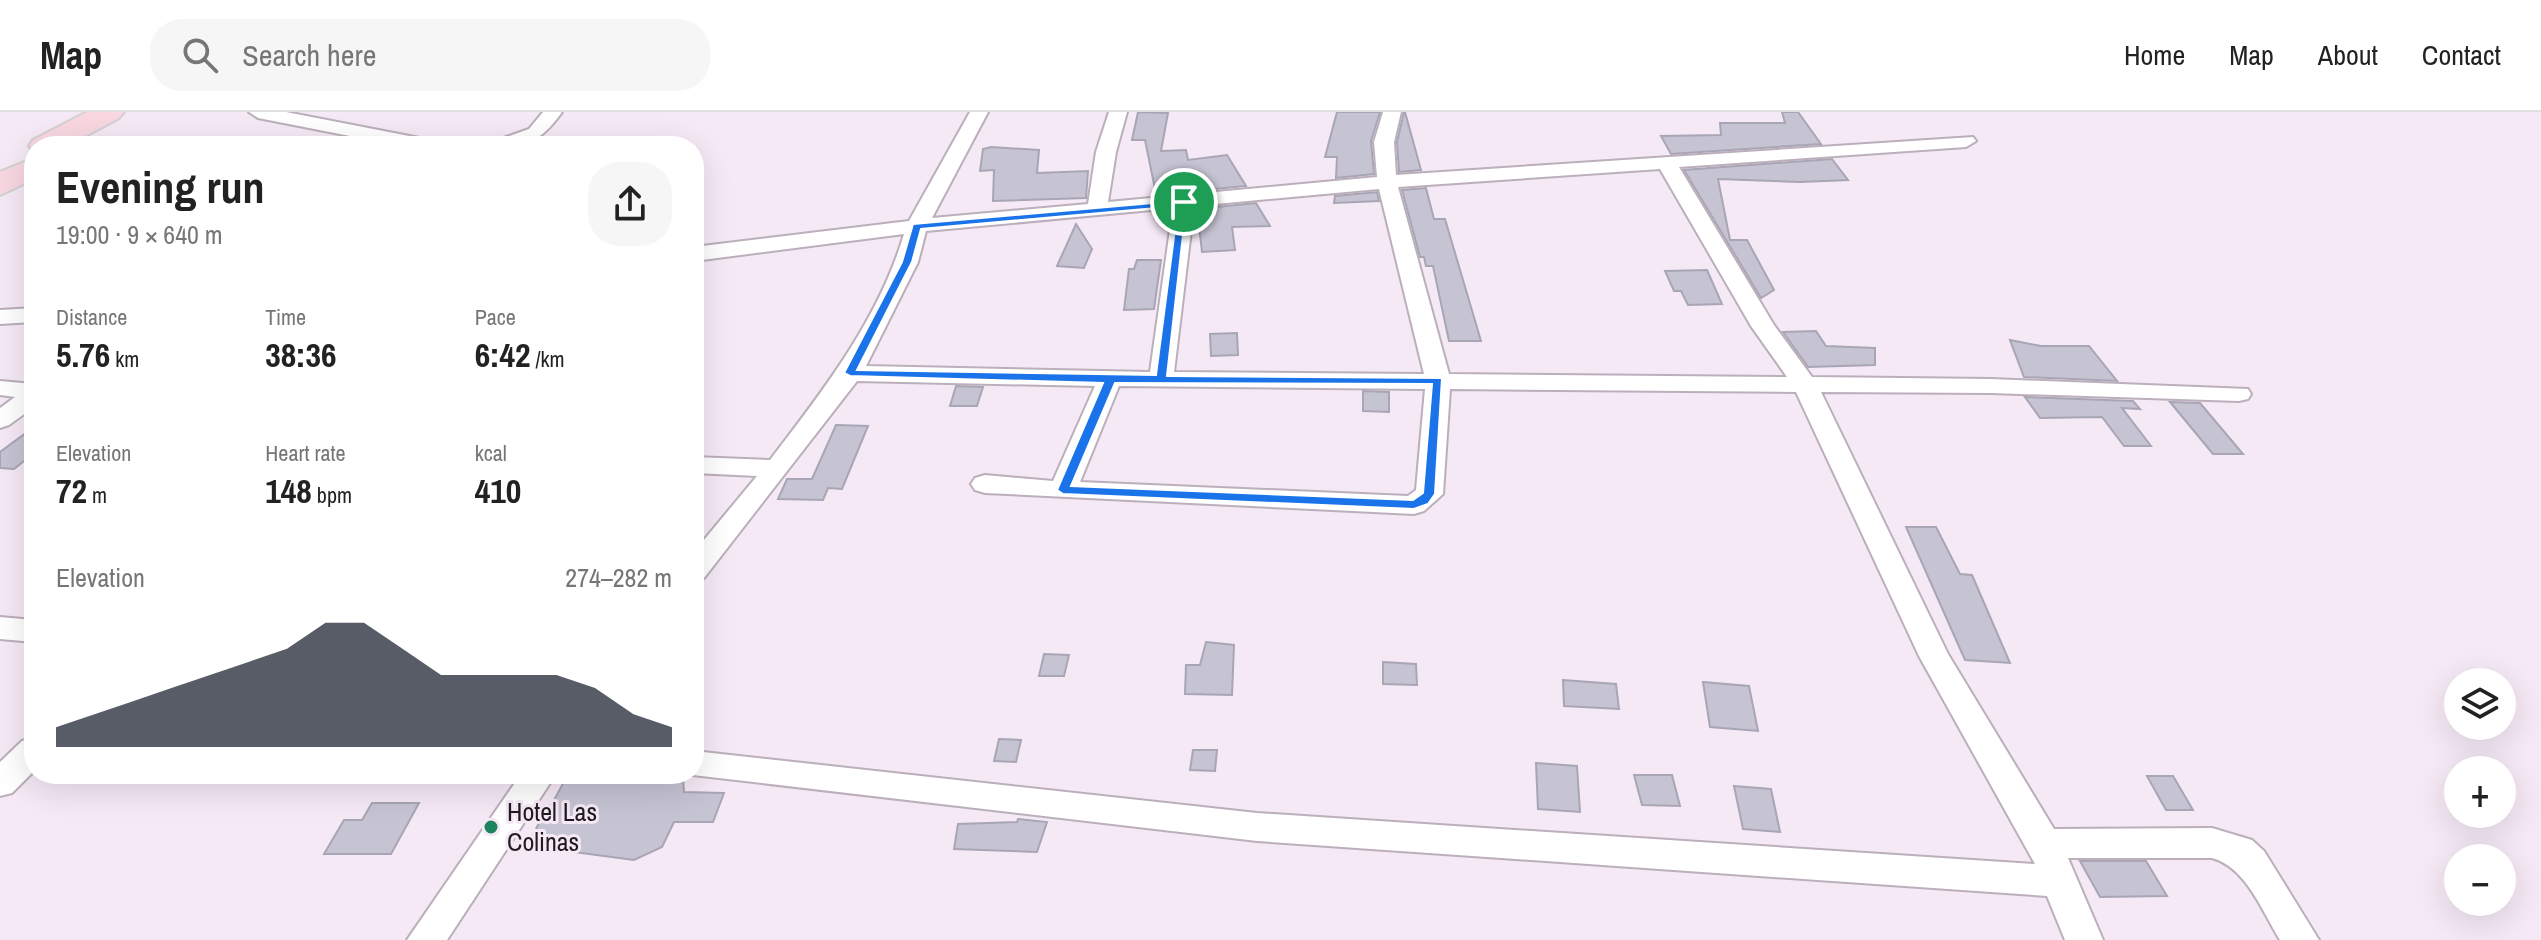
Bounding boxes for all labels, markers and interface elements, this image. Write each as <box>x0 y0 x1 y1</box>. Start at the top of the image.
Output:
search box <box>150 19 710 91</box>
text: Map <box>40 30 102 81</box>
icon: search <box>178 33 222 77</box>
text: Search here <box>242 35 376 75</box>
text: Home <box>2124 36 2185 74</box>
text: Map <box>2229 36 2274 74</box>
text: About <box>2318 36 2378 74</box>
text: Contact <box>2422 36 2501 74</box>
text: Evening run <box>56 157 265 217</box>
button: share <box>588 162 672 246</box>
pin <box>1150 168 1218 236</box>
icon: arrive <box>1162 180 1206 224</box>
text: 19:00 · 9 × 640 m <box>56 217 223 252</box>
text: Distance <box>56 302 127 332</box>
text: Time <box>265 302 306 332</box>
text: Pace <box>475 302 516 332</box>
text: 5.76 <box>56 332 110 378</box>
text: 38:36 <box>265 332 337 378</box>
text: 6:42 <box>475 332 530 378</box>
text: km <box>110 344 139 374</box>
text: /km <box>530 344 565 374</box>
text: Elevation <box>56 438 131 468</box>
text: Heart rate <box>265 438 346 468</box>
text: kcal <box>475 438 507 468</box>
text: 72 <box>56 468 87 514</box>
text: 148 <box>265 468 312 514</box>
text: 410 <box>475 468 521 514</box>
text: m <box>87 480 107 510</box>
text: bpm <box>312 480 352 510</box>
text: Elevation <box>56 560 145 595</box>
text: 274–282 m <box>565 560 672 595</box>
map controls <box>2444 668 2516 916</box>
button: layers <box>2444 668 2516 740</box>
button: + <box>2444 756 2516 828</box>
place label: Hotel Las Colinas <box>507 794 597 859</box>
marker: Hotel Las Colinas <box>482 818 500 836</box>
button: − <box>2444 844 2516 916</box>

